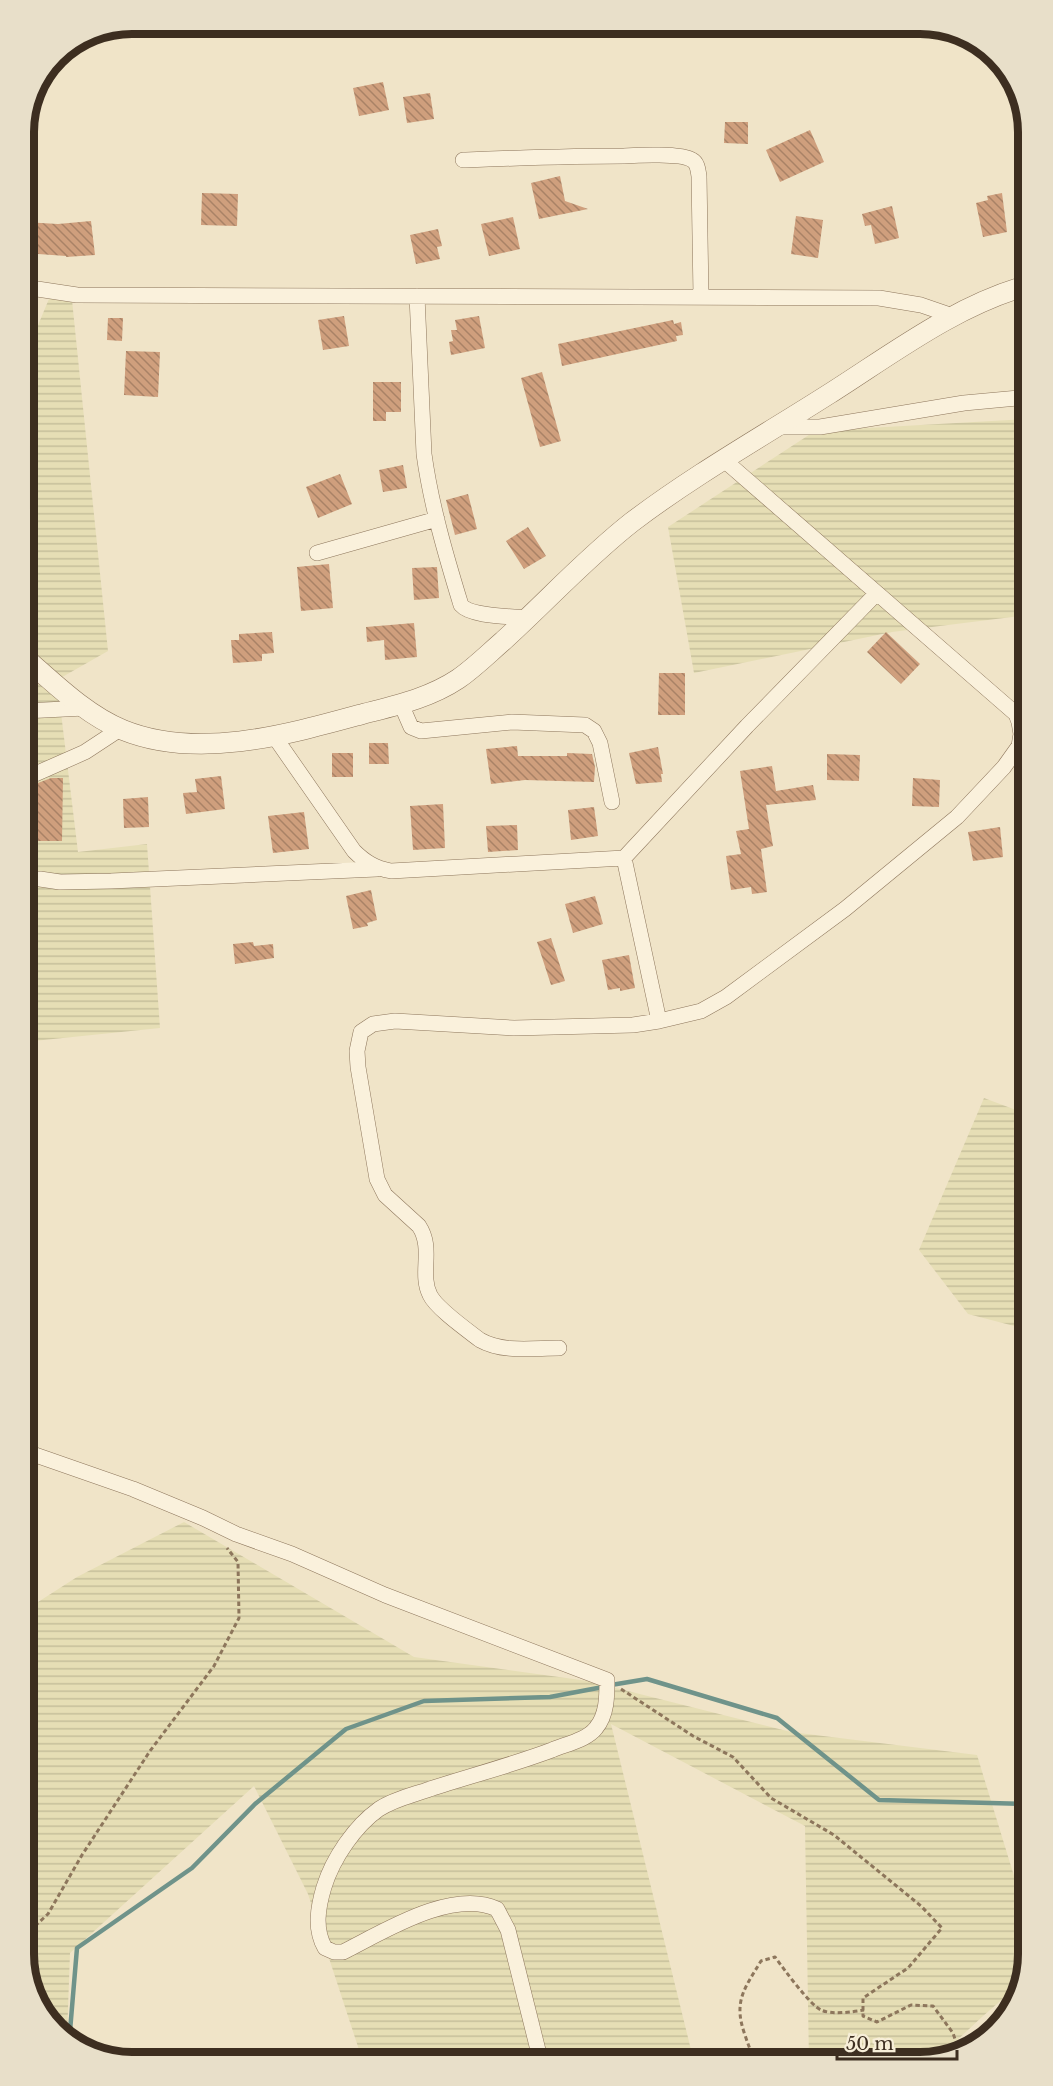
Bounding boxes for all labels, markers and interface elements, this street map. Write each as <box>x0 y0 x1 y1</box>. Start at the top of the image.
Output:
scale bar <box>837 2023 957 2061</box>
text: 50 m <box>846 2033 894 2055</box>

